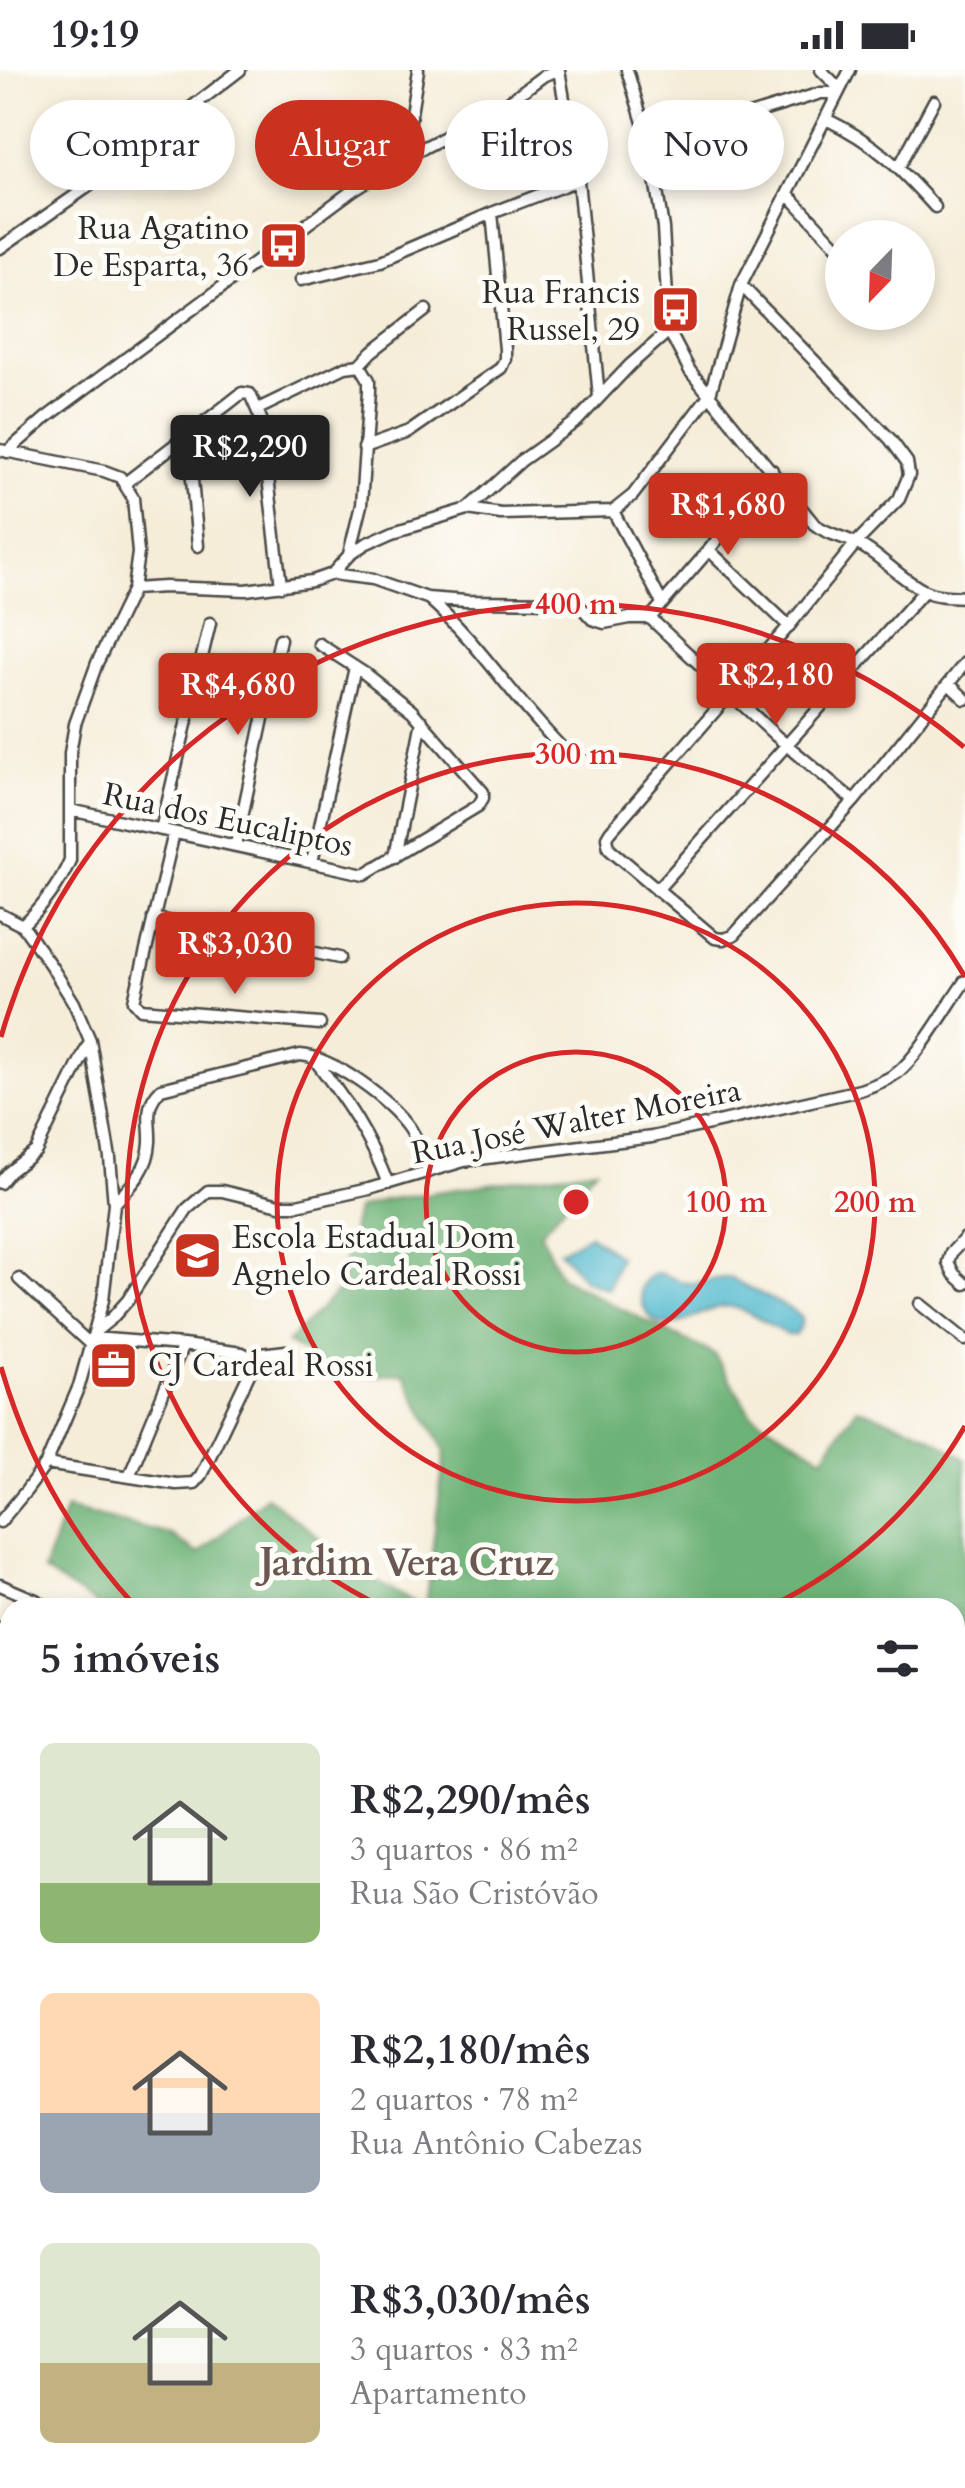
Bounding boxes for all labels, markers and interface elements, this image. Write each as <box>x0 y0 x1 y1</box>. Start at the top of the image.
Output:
text: 19:19 <box>50 9 139 61</box>
chip: Comprar <box>30 100 235 190</box>
chip: Alugar <box>255 100 425 190</box>
chip: Filtros <box>445 100 608 190</box>
chip: Novo <box>628 100 784 190</box>
place label: Rua Agatino De Esparta, 36 <box>53 207 249 288</box>
bus stop icon: Rua Agatino De Esparta, 36 <box>258 220 310 272</box>
north arrow <box>825 220 935 330</box>
map controls <box>825 220 935 330</box>
place label: Rua Francis Russel, 29 <box>482 271 640 352</box>
bus stop icon: Rua Francis Russel, 29 <box>649 284 701 336</box>
pin: R$2,290 <box>158 415 342 500</box>
text: R$2,290 <box>193 425 307 469</box>
pin: R$1,680 <box>636 473 820 558</box>
text: R$1,680 <box>671 483 785 527</box>
text: 400 m <box>535 584 617 625</box>
pin: R$2,180 <box>684 643 868 728</box>
pin: R$4,680 <box>146 653 330 738</box>
text: R$2,180 <box>719 653 833 697</box>
text: R$4,680 <box>181 663 295 707</box>
text: 300 m <box>535 734 617 775</box>
street label: Rua dos Eucaliptos <box>99 772 356 868</box>
pin: R$3,030 <box>143 912 327 997</box>
text: R$3,030 <box>178 922 292 966</box>
street label: Rua José Walter Moreira <box>408 1068 745 1175</box>
text: 100 m <box>685 1182 767 1223</box>
text: 200 m <box>834 1182 916 1223</box>
centre of rings <box>558 1184 594 1220</box>
place label: Escola Estadual Dom Agnelo Cardeal Rossi <box>232 1216 521 1297</box>
school or university icon: Escola Estadual Dom Agnelo Cardeal Rossi <box>171 1229 223 1281</box>
office icon: CJ Cardeal Rossi <box>87 1339 139 1391</box>
place label: CJ Cardeal Rossi <box>148 1344 374 1388</box>
district label: Jardim Vera Cruz <box>255 1537 555 1589</box>
text: 5 imóveis <box>40 1630 220 1687</box>
icon: filters <box>870 1631 925 1686</box>
text: R$2,290/mês <box>350 1771 591 1828</box>
icon: home <box>120 1783 240 1903</box>
text: 3 quartos · 86 m² <box>350 1828 578 1872</box>
text: Rua São Cristóvão <box>350 1872 599 1916</box>
text: R$2,180/mês <box>350 2021 591 2078</box>
icon: home <box>120 2033 240 2153</box>
text: 2 quartos · 78 m² <box>350 2078 578 2122</box>
text: Rua Antônio Cabezas <box>350 2122 642 2166</box>
text: R$3,030/mês <box>350 2271 591 2328</box>
icon: home <box>120 2283 240 2403</box>
text: 3 quartos · 83 m² <box>350 2328 578 2372</box>
text: Apartamento <box>350 2372 526 2416</box>

